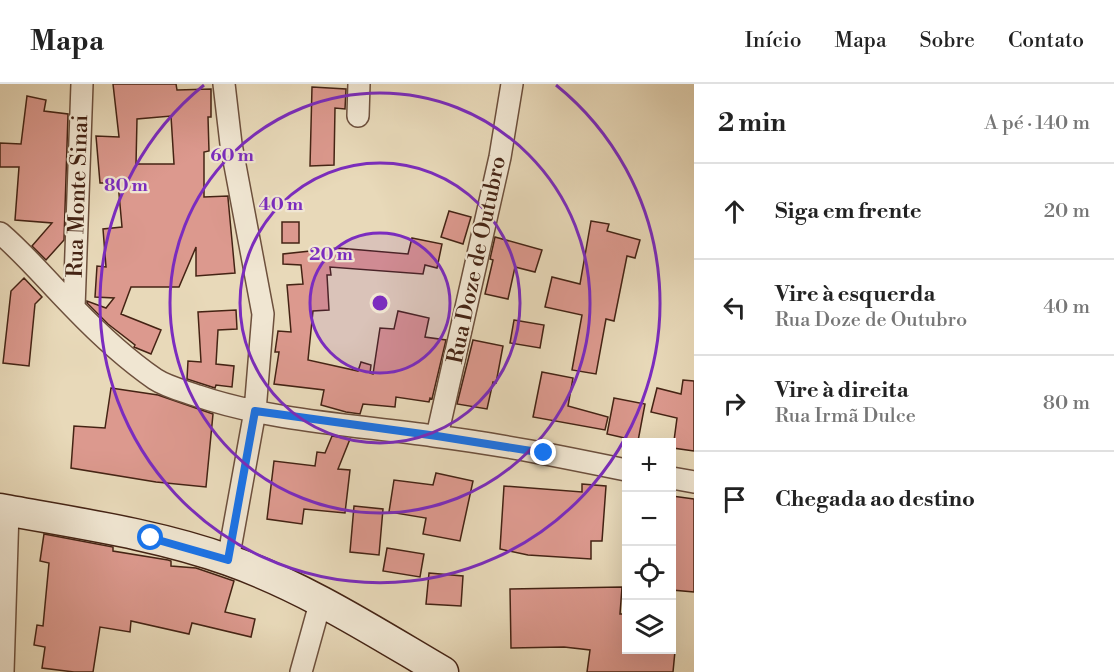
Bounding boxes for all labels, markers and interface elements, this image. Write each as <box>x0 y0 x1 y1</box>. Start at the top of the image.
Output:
text: Mapa <box>30 24 104 59</box>
text: Início <box>745 28 802 54</box>
text: Mapa <box>835 28 887 54</box>
text: Sobre <box>920 28 975 54</box>
text: Contato <box>1008 28 1084 54</box>
text: 2 min <box>718 107 786 139</box>
text: A pé · 140 m <box>984 111 1090 136</box>
street label: Rua Monte Sinai <box>62 114 94 278</box>
text: 60 m <box>210 144 254 167</box>
street label: Rua Doze de Outubro <box>442 154 512 366</box>
text: 80 m <box>104 174 149 197</box>
text: 40 m <box>259 193 304 216</box>
icon: ahead <box>718 195 751 228</box>
text: Siga em frente <box>775 198 922 225</box>
text: 20 m <box>1044 199 1090 224</box>
text: 20 m <box>309 243 353 266</box>
text: Vire à esquerda <box>775 281 935 308</box>
icon: left <box>718 291 751 324</box>
centre of rings <box>370 293 390 313</box>
text: 40 m <box>1043 295 1090 320</box>
text: Rua Doze de Outubro <box>775 308 967 333</box>
text: Vire à direita <box>775 377 909 404</box>
icon: right <box>718 387 751 420</box>
text: 80 m <box>1043 391 1090 416</box>
text: Rua Irmã Dulce <box>775 404 916 429</box>
map controls <box>622 438 676 654</box>
button: + <box>622 438 676 492</box>
route end <box>530 439 556 465</box>
icon: arrive <box>718 483 751 516</box>
text: Chegada ao destino <box>775 486 975 513</box>
button: − <box>622 492 676 546</box>
route start <box>137 524 163 550</box>
button: locate <box>622 546 676 600</box>
button: layers <box>622 600 676 654</box>

